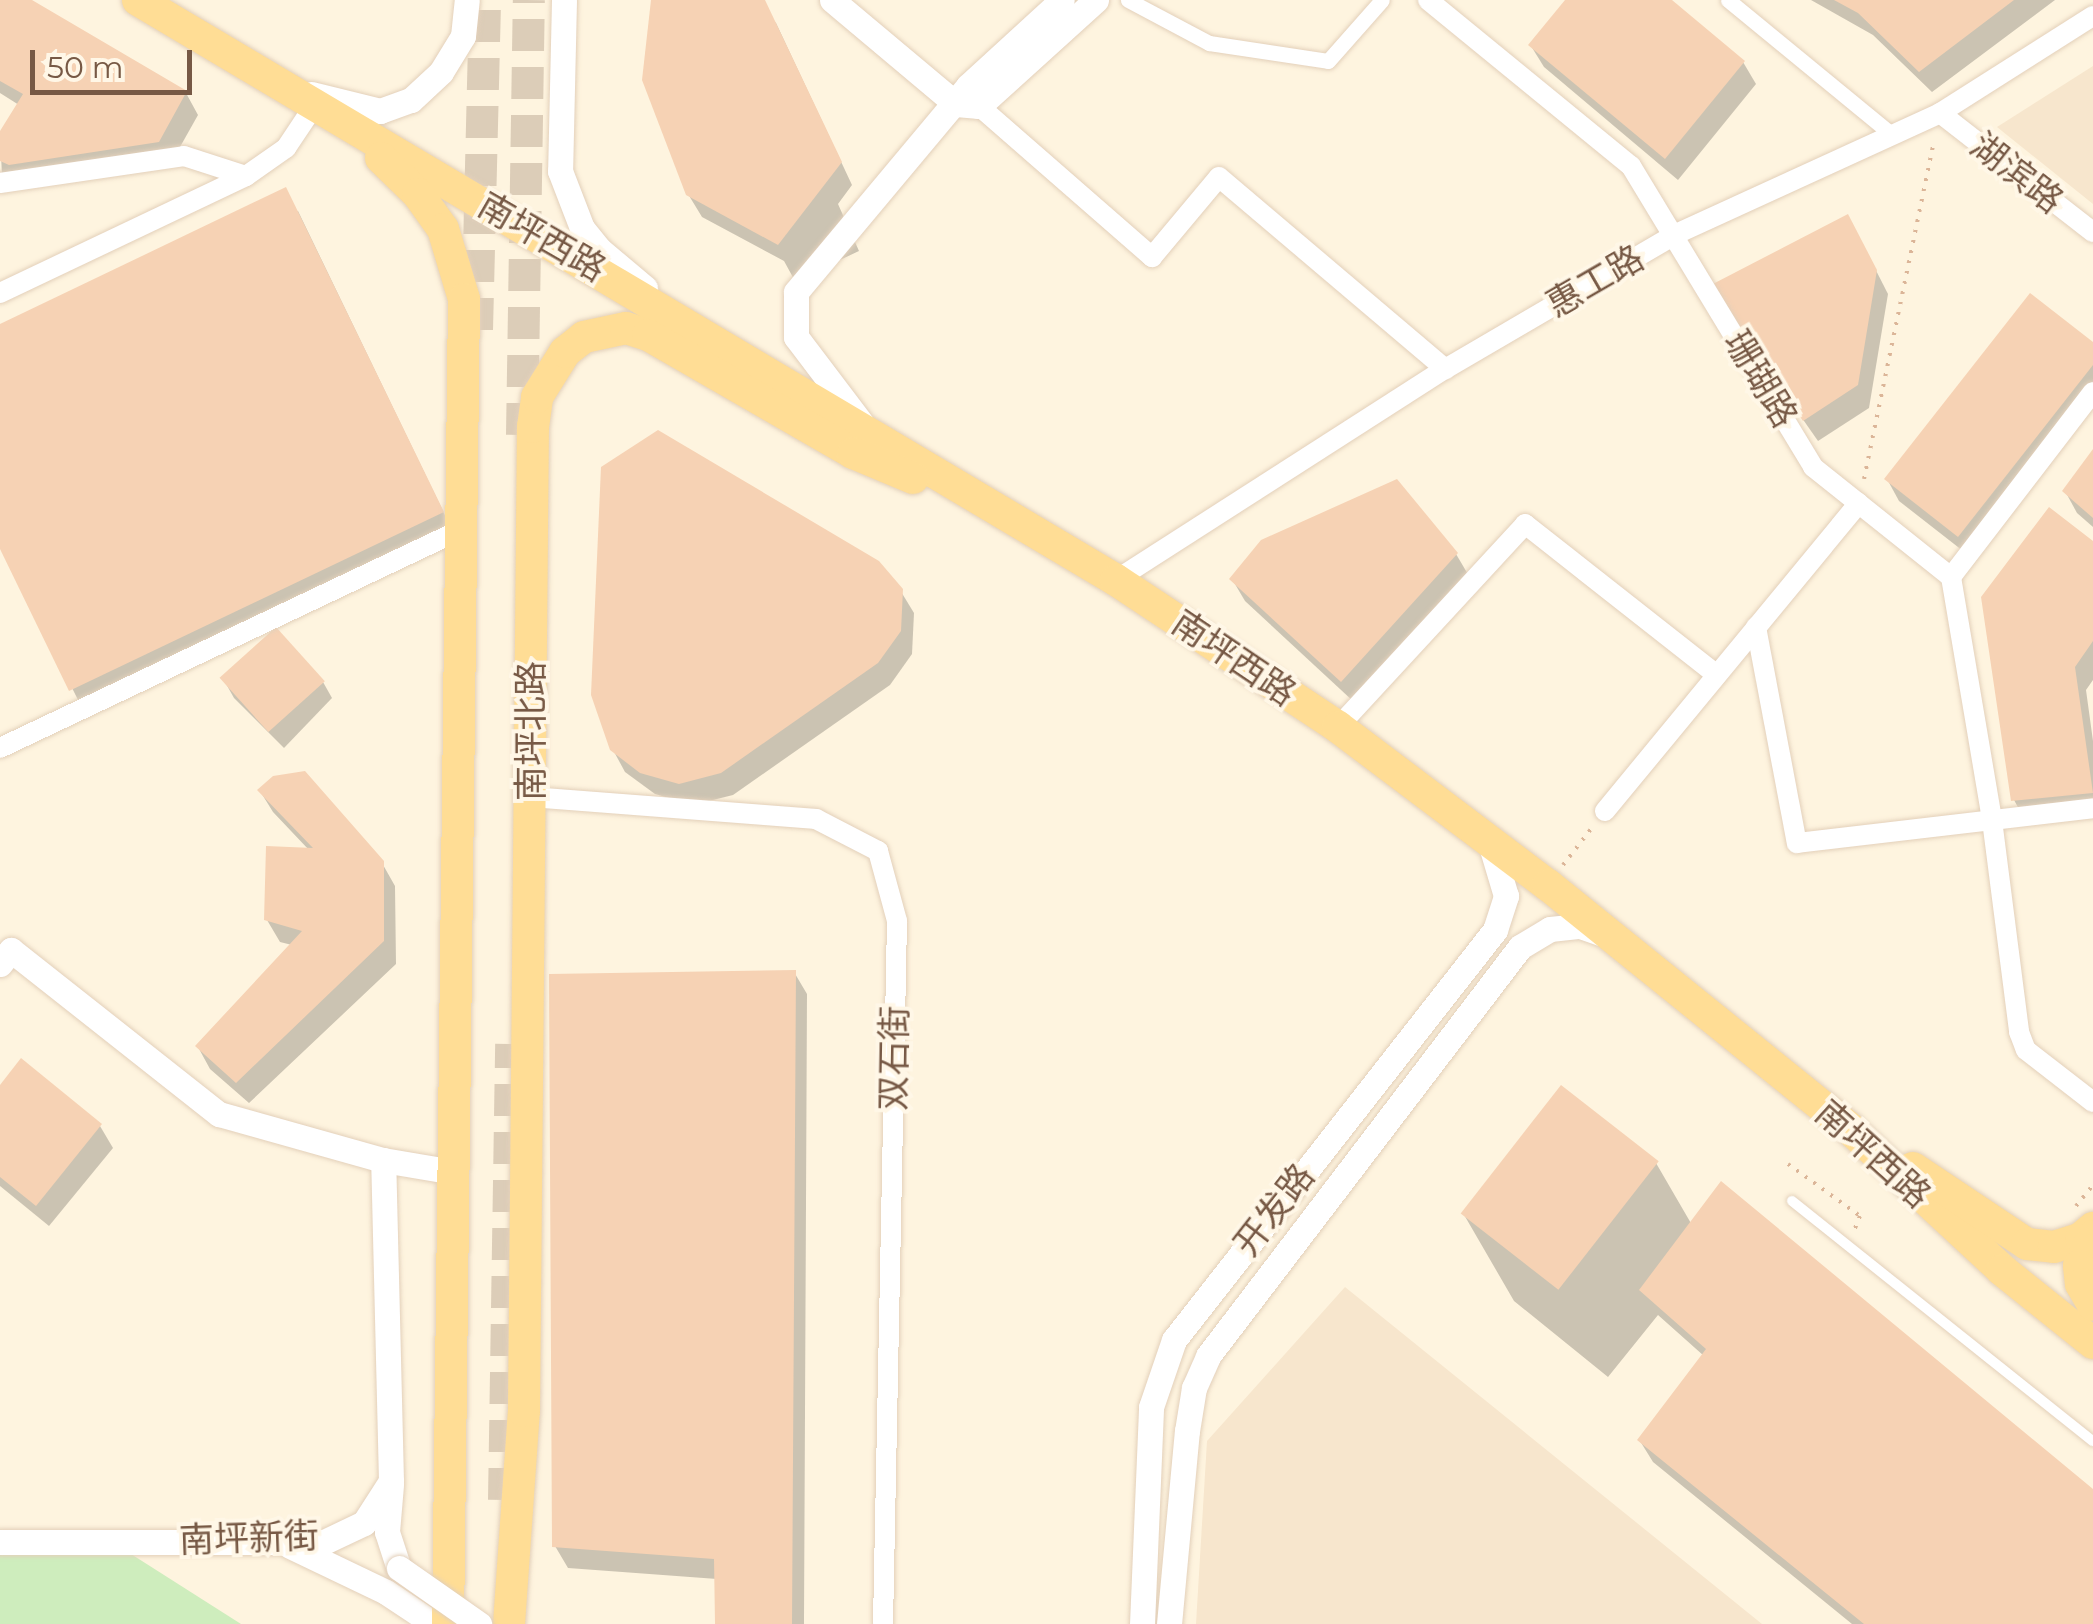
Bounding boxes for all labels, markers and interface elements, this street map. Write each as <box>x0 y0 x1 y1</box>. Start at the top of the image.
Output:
scale bar <box>35 30 198 92</box>
text: 50 m <box>47 49 124 86</box>
street label: 湖滨路 <box>1963 124 2071 222</box>
street label: 南坪西路 <box>471 184 613 290</box>
street label: 惠工路 <box>1539 237 1651 325</box>
street label: 珊瑚路 <box>1716 323 1806 435</box>
street label: 南坪西路 <box>1164 601 1304 715</box>
street label: 南坪北路 <box>510 661 552 801</box>
street label: 双石街 <box>872 1005 916 1111</box>
street label: 南坪西路 <box>1807 1092 1939 1216</box>
street label: 开发路 <box>1225 1156 1323 1264</box>
street label: 南坪新街 <box>178 1515 320 1561</box>

